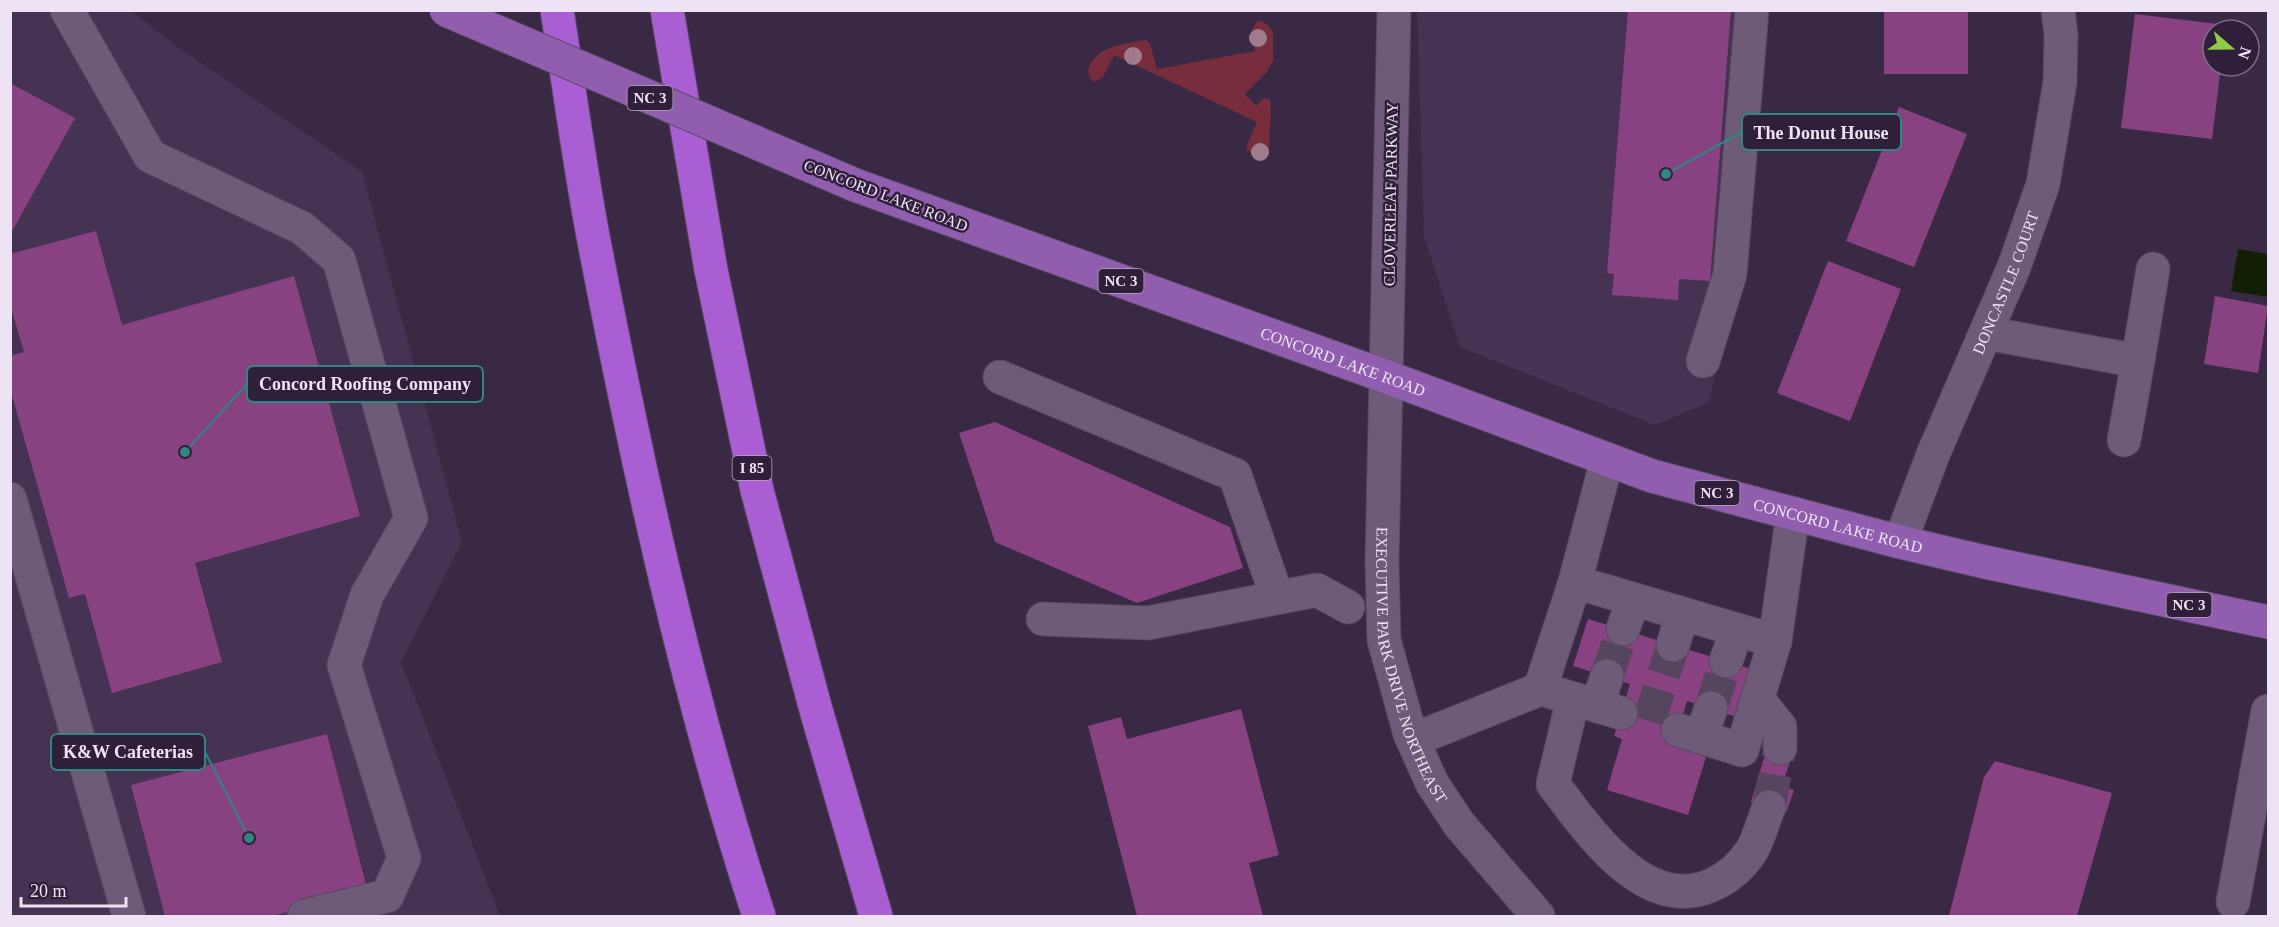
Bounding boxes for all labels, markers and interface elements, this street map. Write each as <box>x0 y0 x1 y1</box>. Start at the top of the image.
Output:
north arrow <box>2201 18 2261 78</box>
text: N <box>2235 45 2255 62</box>
road number: NC 3 <box>628 86 672 110</box>
street label: CLOVERLEAF PARKWAY <box>1380 101 1401 286</box>
callout: The Donut House <box>1742 114 1901 150</box>
text: The Donut House <box>1753 123 1889 143</box>
street label: CONCORD LAKE ROAD <box>801 156 970 235</box>
street label: DONCASTLE COURT <box>1969 209 2042 357</box>
road number: NC 3 <box>1098 269 1144 293</box>
street label: CONCORD LAKE ROAD <box>1258 324 1428 400</box>
callout: Concord Roofing Company <box>247 366 483 402</box>
text: Concord Roofing Company <box>259 374 471 394</box>
road number: I 85 <box>732 456 771 480</box>
road number: NC 3 <box>1694 481 1740 505</box>
street label: CONCORD LAKE ROAD <box>1752 495 1924 556</box>
street label: EXECUTIVE PARK DRIVE NORTHEAST <box>1373 527 1451 806</box>
road number: NC 3 <box>2166 593 2212 617</box>
callout: K&W Cafeterias <box>51 734 205 770</box>
text: K&W Cafeterias <box>63 742 193 762</box>
scale bar <box>21 870 126 908</box>
text: 20 m <box>30 881 67 901</box>

